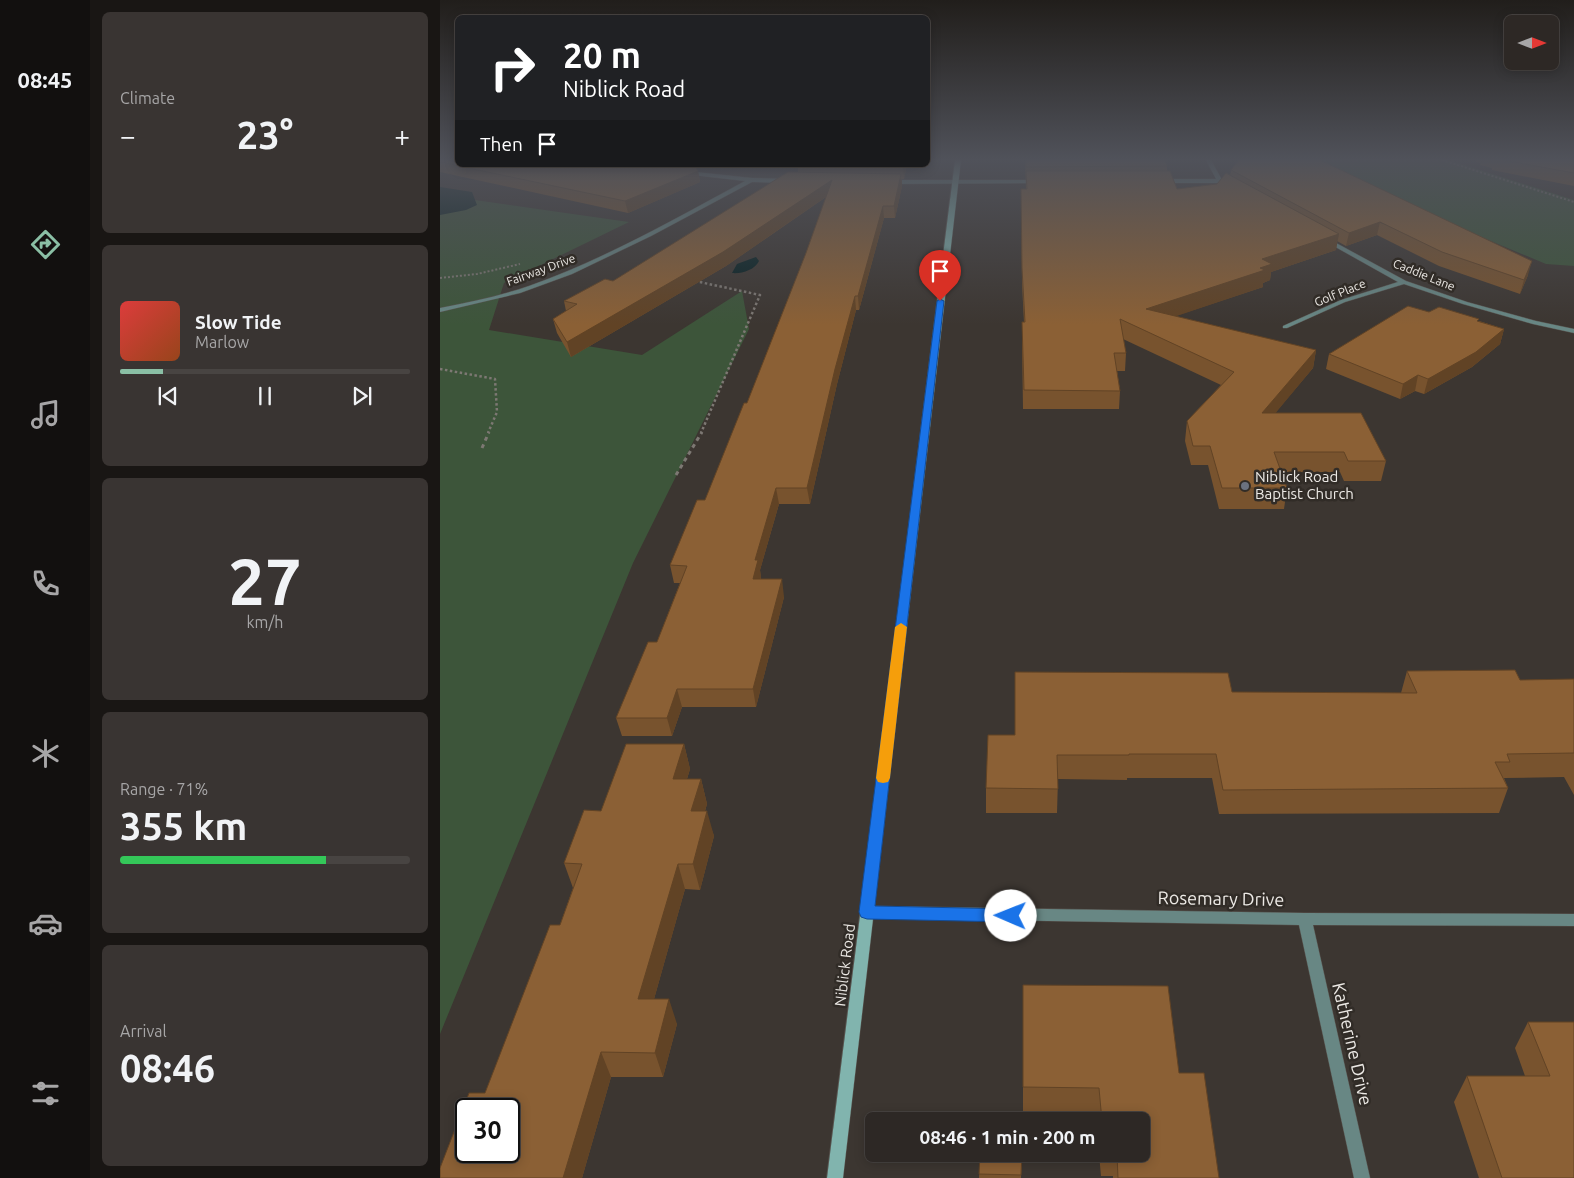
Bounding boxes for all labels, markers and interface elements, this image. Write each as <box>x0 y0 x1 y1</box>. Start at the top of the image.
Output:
north arrow <box>1504 15 1559 70</box>
map controls <box>1504 15 1559 70</box>
icon: right <box>480 35 545 100</box>
text: 20 m <box>563 35 641 75</box>
text: 08:45 <box>17 67 73 92</box>
text: Niblick Road <box>563 76 685 101</box>
text: Climate <box>120 89 175 107</box>
text: 23° <box>237 114 293 156</box>
text: − <box>120 120 136 151</box>
text: + <box>394 120 410 151</box>
icon: arrive <box>533 130 561 158</box>
text: Then <box>480 133 523 155</box>
icon: directions <box>28 227 63 262</box>
pin <box>919 250 961 301</box>
street label: Fairway Drive <box>505 251 577 288</box>
street label: Caddie Lane <box>1391 256 1457 293</box>
icon: arrive <box>926 257 954 285</box>
street label: Golf Place <box>1312 276 1367 309</box>
text: Slow Tide <box>195 311 282 333</box>
text: Marlow <box>195 333 249 351</box>
icon: previous <box>154 382 182 410</box>
icon: pause <box>251 382 279 410</box>
icon: next <box>348 382 376 410</box>
icon: music <box>28 397 63 432</box>
place label: Niblick Road Baptist Church <box>1255 468 1354 502</box>
marker: Niblick Road Baptist Church <box>1239 480 1251 492</box>
text: 27 <box>228 544 302 617</box>
icon: phone <box>28 566 63 601</box>
text: km/h <box>247 613 283 631</box>
icon: climate <box>28 736 63 771</box>
text: Range · 71% <box>120 780 208 798</box>
text: 355 km <box>120 805 247 847</box>
street label: Rosemary Drive <box>1157 887 1285 909</box>
position arrow <box>984 889 1036 941</box>
icon: car <box>28 906 63 941</box>
street label: Niblick Road <box>831 923 858 1007</box>
street label: Katherine Drive <box>1329 980 1377 1107</box>
text: Arrival <box>120 1022 167 1040</box>
text: 08:46 <box>120 1047 215 1089</box>
icon: filters <box>28 1076 63 1111</box>
speed limit sign: 30 <box>455 1098 520 1163</box>
text: 08:46 · 1 min · 200 m <box>920 1126 1095 1148</box>

